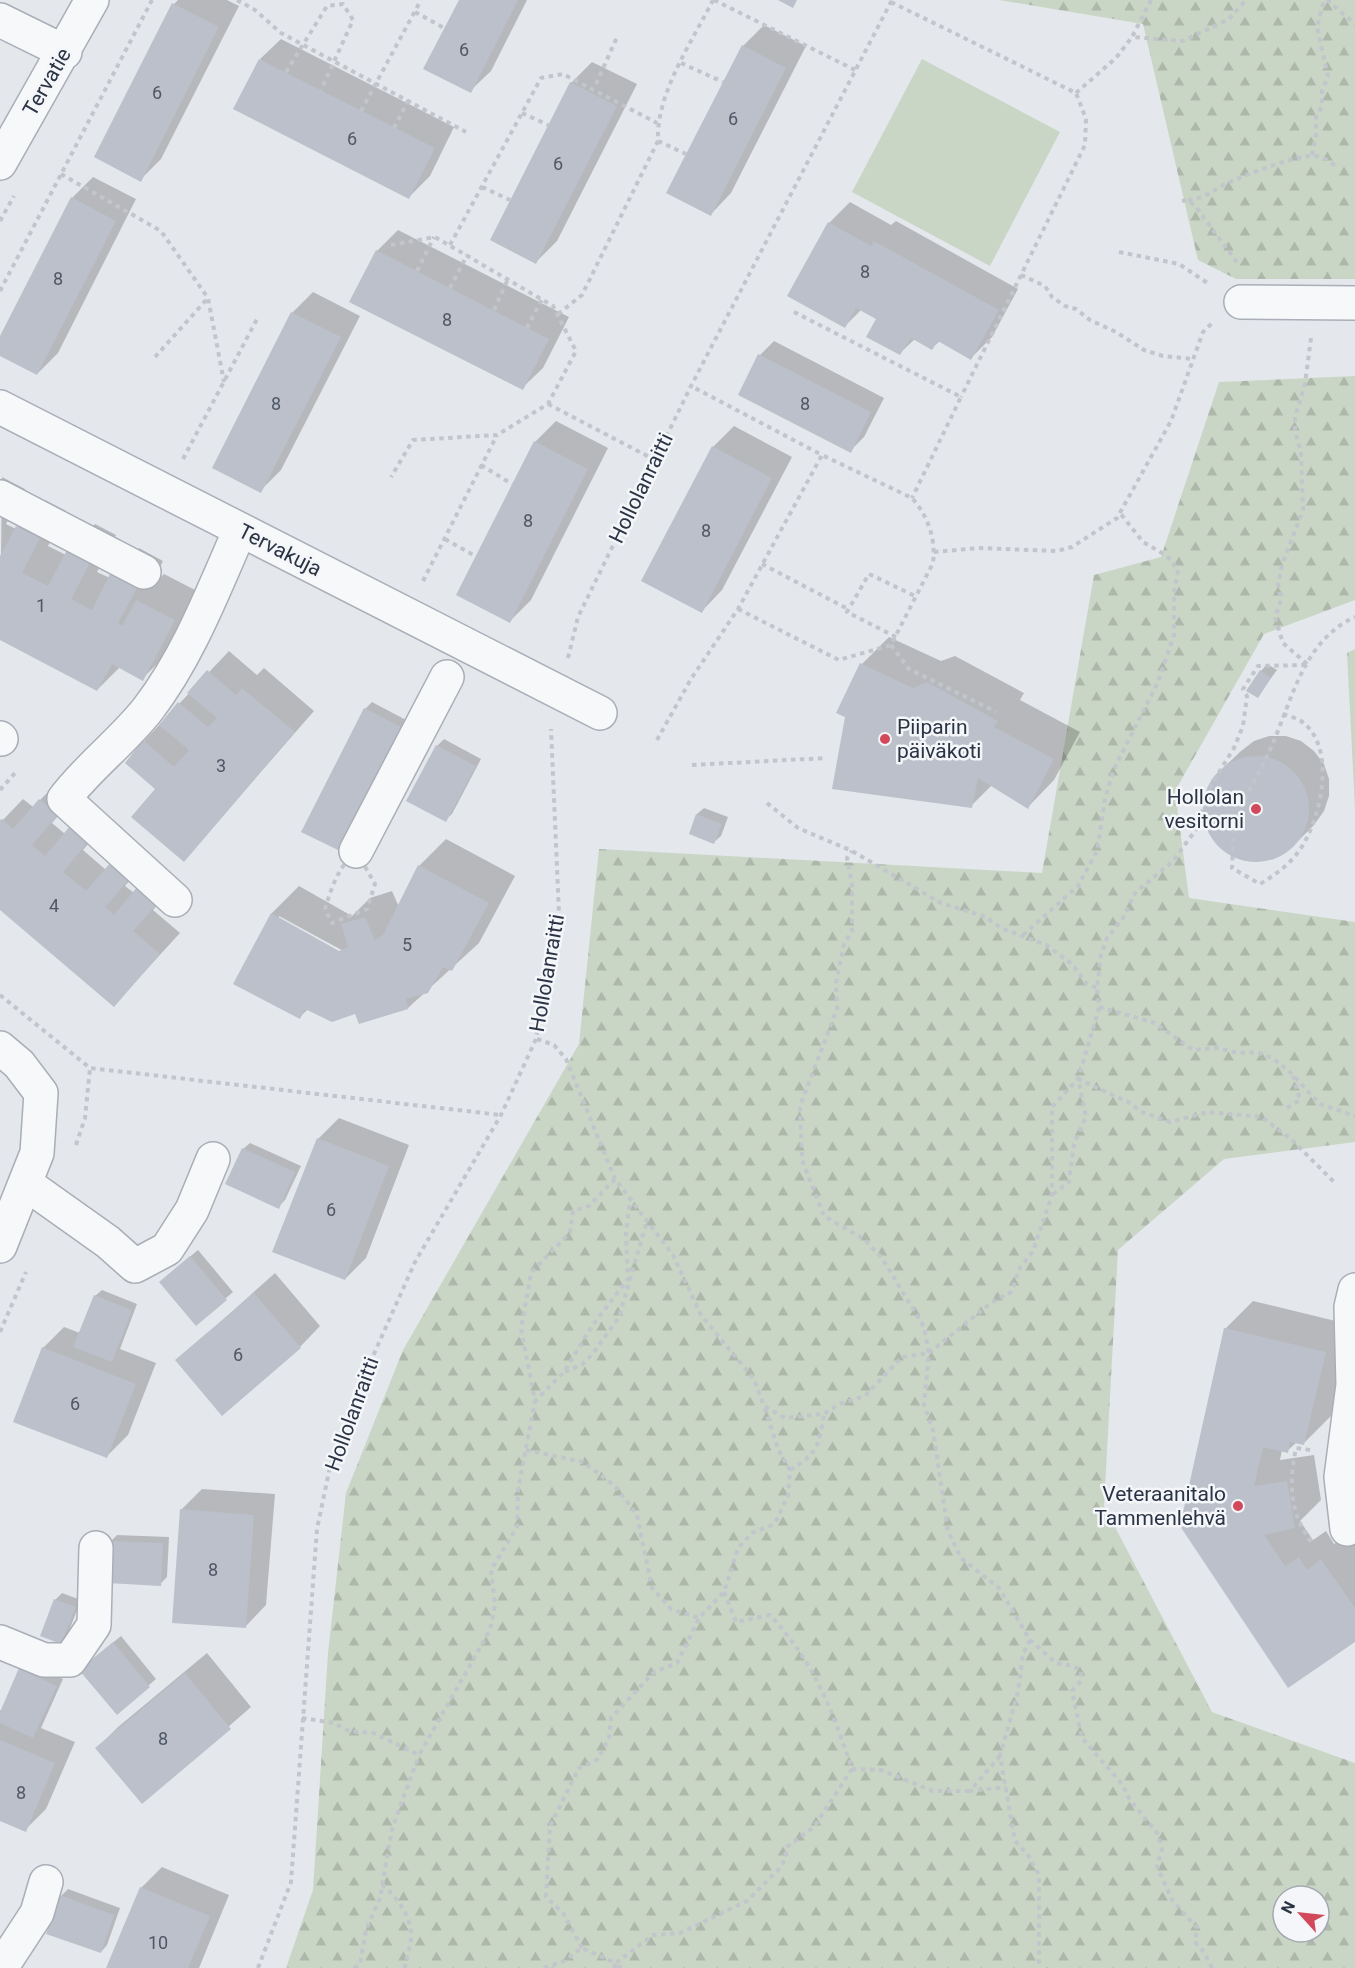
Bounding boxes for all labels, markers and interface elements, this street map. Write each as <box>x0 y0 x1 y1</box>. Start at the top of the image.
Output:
house number: 6 <box>459 39 469 60</box>
street label: Tervatie <box>18 44 76 120</box>
house number: 6 <box>152 82 162 103</box>
house number: 6 <box>728 108 738 129</box>
house number: 6 <box>347 128 357 149</box>
house number: 6 <box>553 153 563 174</box>
house number: 8 <box>860 261 870 282</box>
house number: 8 <box>53 268 63 289</box>
house number: 8 <box>442 309 452 330</box>
house number: 8 <box>271 393 281 414</box>
house number: 8 <box>800 393 810 414</box>
street label: Hollolanraitti <box>604 429 678 547</box>
house number: 8 <box>523 510 533 531</box>
street label: Tervakuja <box>234 519 326 581</box>
house number: 8 <box>701 520 711 541</box>
house number: 1 <box>36 595 46 616</box>
place label: Piiparin päiväkoti <box>897 715 981 763</box>
marker: Piiparin päiväkoti <box>878 732 892 746</box>
house number: 3 <box>216 755 226 776</box>
place label: Hollolan vesitorni <box>1164 785 1244 833</box>
marker: Hollolan vesitorni <box>1249 802 1263 816</box>
house number: 4 <box>49 895 59 916</box>
street label: Hollolanraitti <box>525 912 569 1034</box>
house number: 5 <box>402 934 412 955</box>
house number: 6 <box>326 1199 336 1220</box>
house number: 6 <box>233 1344 243 1365</box>
street label: Hollolanraitti <box>320 1354 384 1474</box>
house number: 6 <box>70 1393 80 1414</box>
place label: Veteraanitalo Tammenlehvä <box>1094 1482 1226 1530</box>
marker: Veteraanitalo Tammenlehvä <box>1231 1499 1245 1513</box>
house number: 8 <box>208 1559 218 1580</box>
house number: 8 <box>158 1728 168 1749</box>
house number: 8 <box>16 1782 26 1803</box>
north arrow <box>1271 1884 1331 1944</box>
text: N <box>1277 1898 1299 1917</box>
house number: 10 <box>148 1932 168 1953</box>

